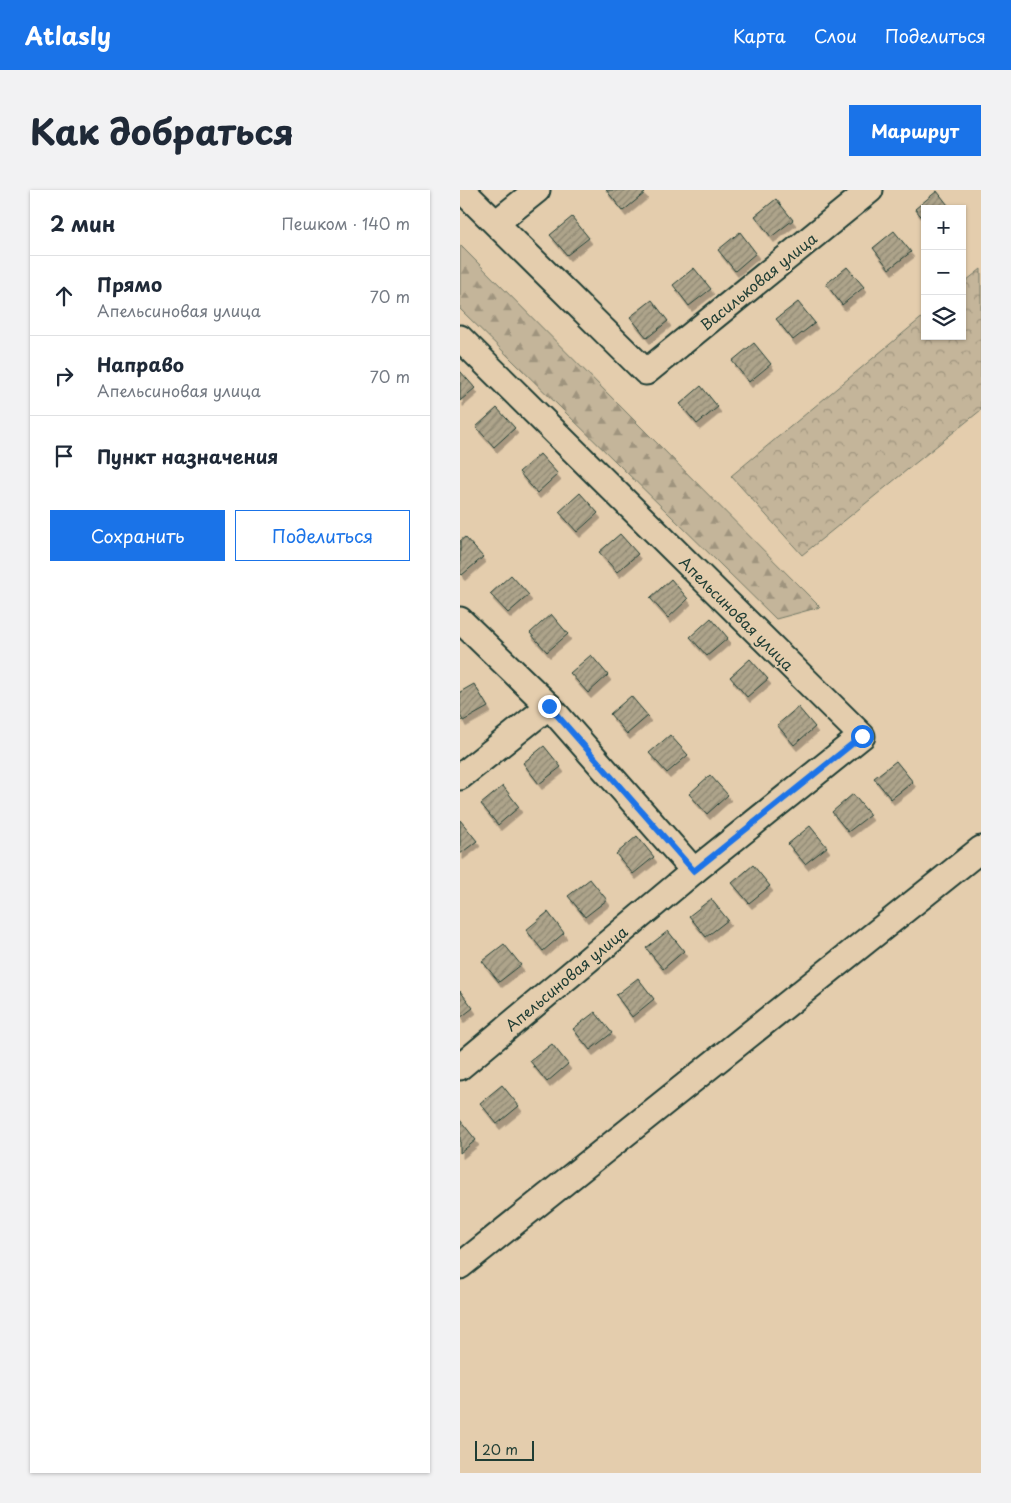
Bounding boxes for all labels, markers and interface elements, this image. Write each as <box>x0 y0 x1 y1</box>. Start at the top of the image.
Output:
text: Atlasly <box>25 17 111 53</box>
text: Карта <box>733 22 786 49</box>
text: Слои <box>814 22 857 49</box>
text: Поделиться <box>885 22 986 49</box>
text: Как добраться <box>30 104 294 157</box>
button: Маршрут <box>849 105 981 156</box>
map controls <box>921 205 966 340</box>
button: + <box>921 205 966 250</box>
text: 2 мин <box>50 207 115 239</box>
text: Пешком · 140 m <box>282 211 410 235</box>
street label: Васильковая улица <box>695 226 822 335</box>
button: − <box>921 250 966 295</box>
text: Прямо <box>97 270 162 298</box>
icon: ahead <box>50 282 78 310</box>
text: 70 m <box>370 284 410 308</box>
button: layers <box>921 295 966 340</box>
text: Апельсиновая улица <box>97 298 261 322</box>
text: Направо <box>97 350 184 378</box>
icon: right <box>50 362 78 390</box>
text: 70 m <box>370 364 410 388</box>
text: Апельсиновая улица <box>97 378 261 402</box>
icon: arrive <box>50 442 78 470</box>
text: Пункт назначения <box>97 442 278 470</box>
button: Сохранить <box>50 510 225 561</box>
button: Поделиться <box>235 510 410 561</box>
street label: Апельсиновая улица <box>675 551 800 676</box>
route end <box>538 695 561 718</box>
route start <box>851 725 874 748</box>
street label: Апельсиновая улица <box>500 919 633 1036</box>
scale bar <box>475 1438 534 1461</box>
text: 20 m <box>482 1439 518 1460</box>

